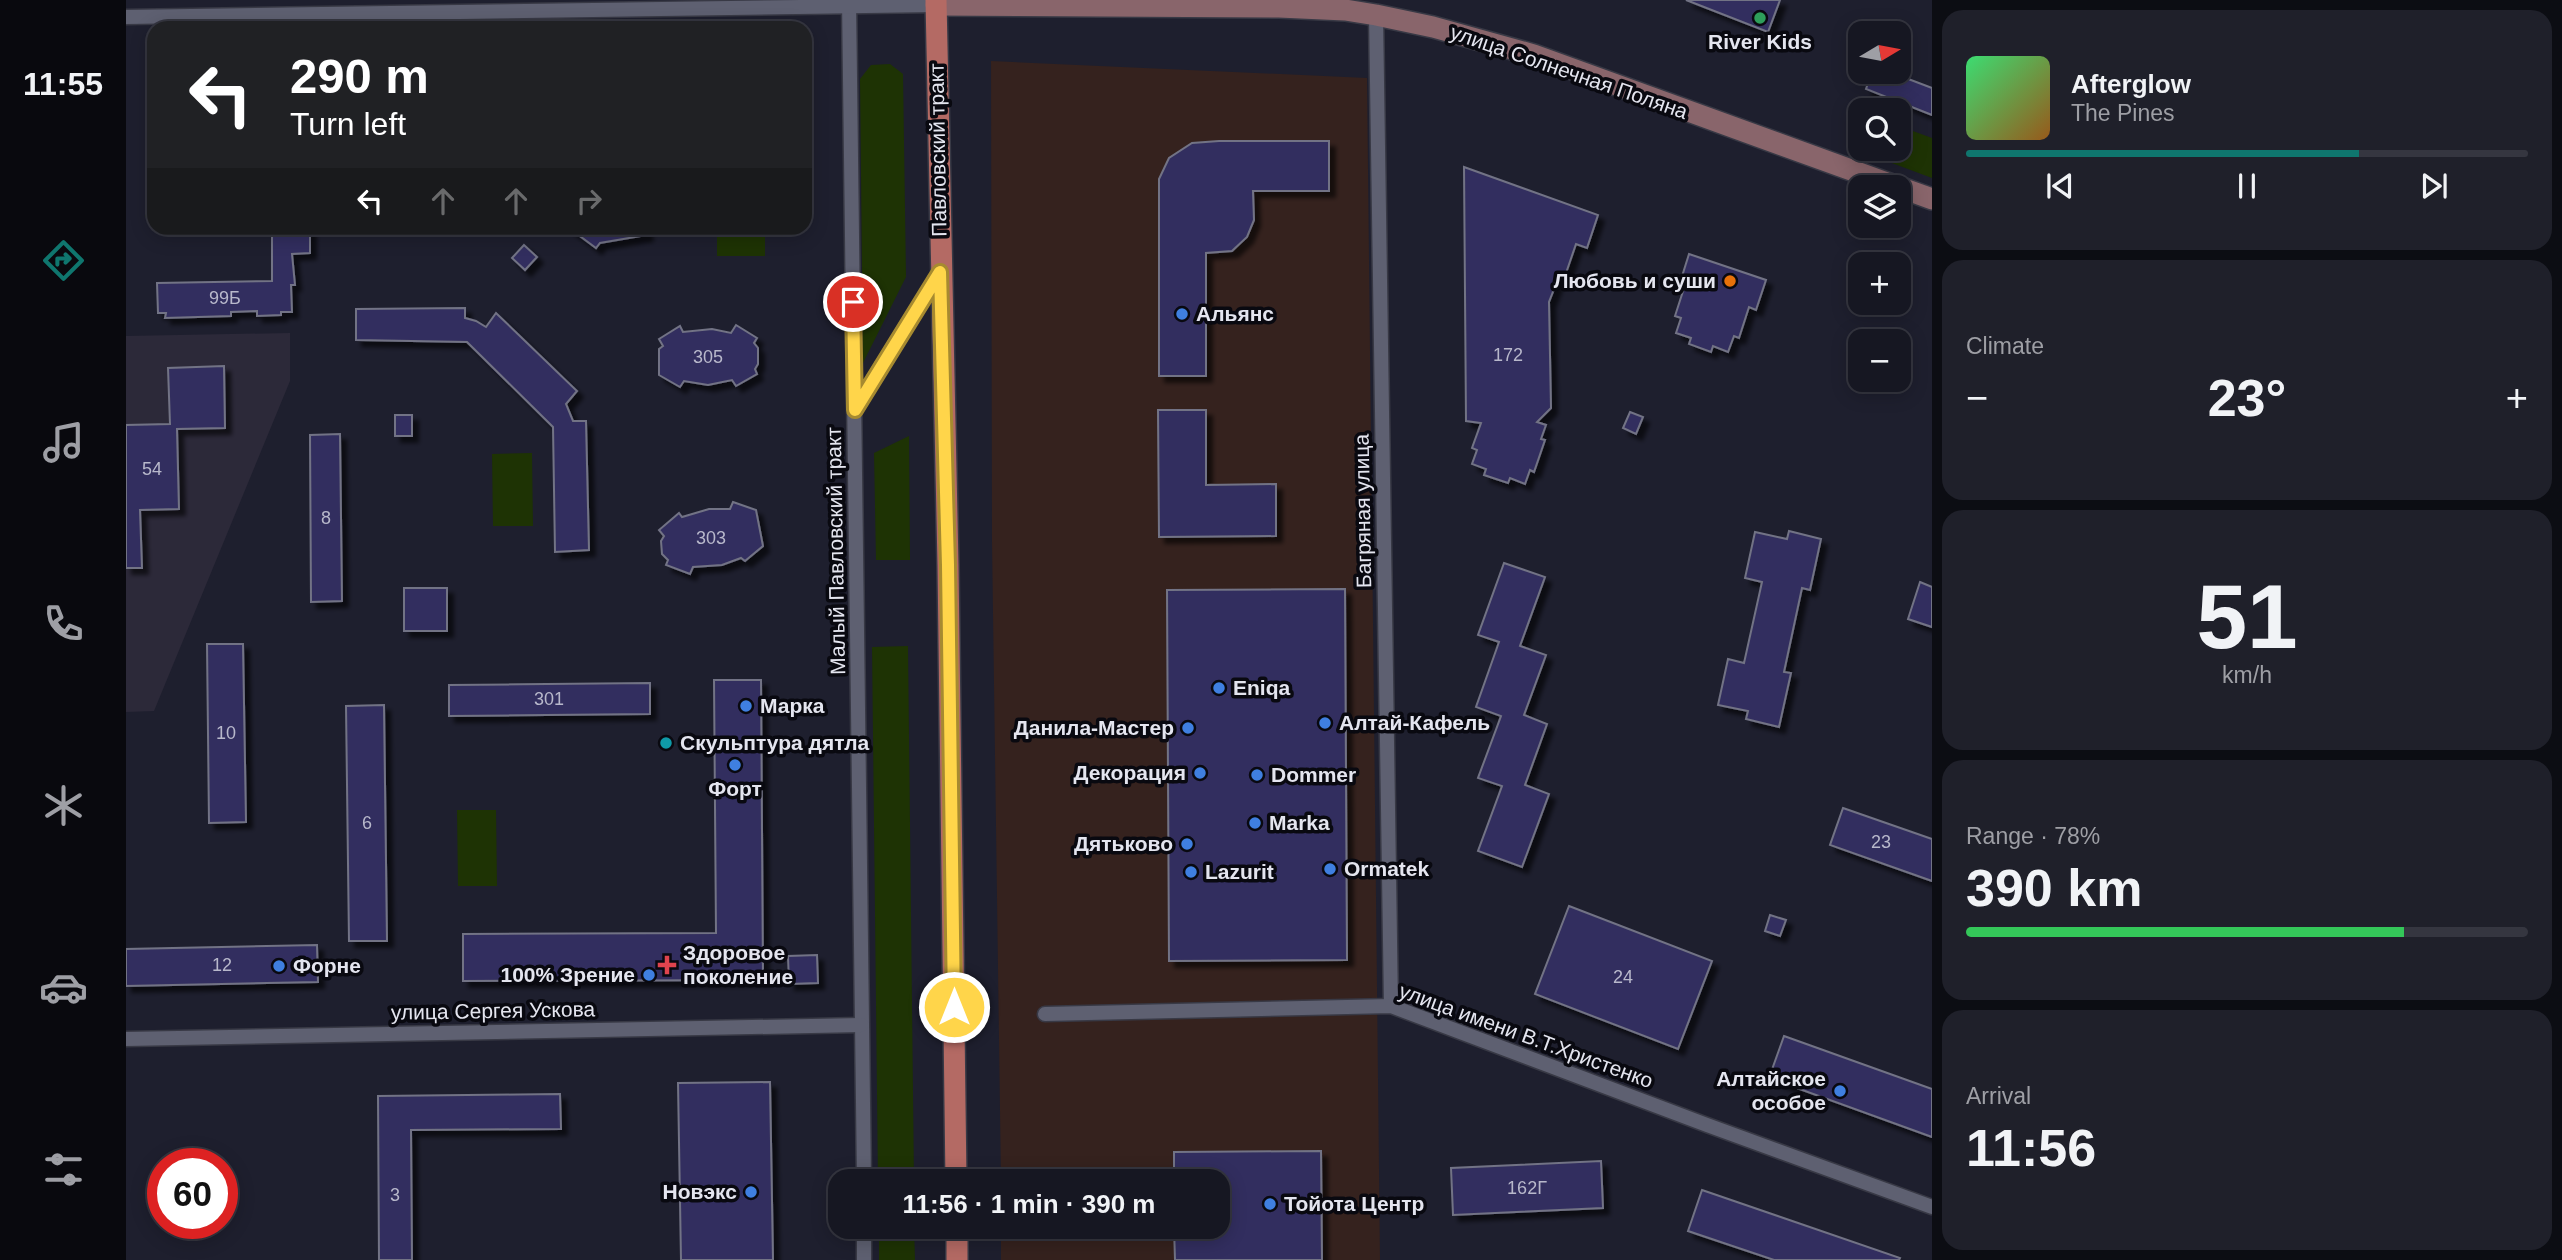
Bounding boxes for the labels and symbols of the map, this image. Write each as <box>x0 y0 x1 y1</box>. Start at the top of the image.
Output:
marker: River Kids <box>1752 10 1768 26</box>
street label: улица Солнечная Поляна <box>1448 20 1691 123</box>
north arrow <box>1848 21 1911 84</box>
place label: River Kids <box>1708 30 1812 53</box>
street label: Павловский тракт <box>924 63 951 237</box>
place label: Любовь и суши <box>1554 269 1716 292</box>
pin <box>823 272 883 332</box>
marker: Любовь и суши <box>1722 273 1738 289</box>
house number: 99Б <box>209 288 241 308</box>
place label: Альянс <box>1196 302 1274 325</box>
marker: Альянс <box>1174 306 1190 322</box>
house number: 172 <box>1493 345 1523 365</box>
house number: 305 <box>693 347 723 367</box>
street label: Малый Павловский тракт <box>822 427 849 675</box>
street label: Багряная улица <box>1350 433 1375 588</box>
house number: 54 <box>142 459 162 479</box>
house number: 8 <box>321 508 331 528</box>
house number: 303 <box>696 528 726 548</box>
place label: Eniqa <box>1233 676 1290 699</box>
marker: Eniqa <box>1211 680 1227 696</box>
house number: 301 <box>534 689 564 709</box>
place label: Марка <box>760 694 825 717</box>
marker: Марка <box>738 698 754 714</box>
place label: Алтай-Кафель <box>1339 711 1490 734</box>
marker: Алтай-Кафель <box>1317 715 1333 731</box>
place label: Данила-Мастер <box>1014 716 1174 739</box>
marker: Данила-Мастер <box>1180 720 1196 736</box>
house number: 10 <box>216 723 236 743</box>
place label: Скульптура дятла <box>680 731 869 754</box>
marker: Скульптура дятла <box>658 735 674 751</box>
marker: Форт <box>727 757 743 773</box>
place label: Декорация <box>1073 761 1186 784</box>
place label: Dommer <box>1271 763 1356 786</box>
marker: Декорация <box>1192 765 1208 781</box>
marker: Dommer <box>1249 767 1265 783</box>
place label: Форт <box>708 777 762 800</box>
place label: Marka <box>1269 811 1330 834</box>
house number: 6 <box>362 813 372 833</box>
marker: Marka <box>1247 815 1263 831</box>
place label: Дятьково <box>1074 832 1173 855</box>
house number: 23 <box>1871 832 1891 852</box>
marker: Дятьково <box>1179 836 1195 852</box>
place label: Ormatek <box>1344 857 1430 880</box>
place label: Lazurit <box>1205 860 1274 883</box>
marker: Ormatek <box>1322 861 1338 877</box>
marker: Lazurit <box>1183 864 1199 880</box>
place label: Здоровое поколение <box>683 941 793 988</box>
place label: Форне <box>293 954 361 977</box>
house number: 12 <box>212 955 232 975</box>
marker: Здоровое поколение <box>657 955 677 975</box>
marker: Форне <box>271 958 287 974</box>
place label: 100% Зрение <box>501 963 635 986</box>
marker: 100% Зрение <box>641 967 657 983</box>
house number: 24 <box>1613 967 1633 987</box>
position arrow <box>917 970 991 1044</box>
street label: улица имени В.Т.Христенко <box>1396 979 1656 1092</box>
street label: улица Сергея Ускова <box>391 997 596 1024</box>
place label: Алтайское особое <box>1716 1067 1826 1114</box>
marker: Алтайское особое <box>1832 1083 1848 1099</box>
speed limit sign: 60 <box>147 1148 238 1239</box>
house number: 162Г <box>1507 1178 1547 1198</box>
place label: Новэкс <box>663 1180 737 1203</box>
marker: Новэкс <box>743 1184 759 1200</box>
house number: 3 <box>390 1185 400 1205</box>
place label: Тойота Центр <box>1284 1192 1424 1215</box>
marker: Тойота Центр <box>1262 1196 1278 1212</box>

